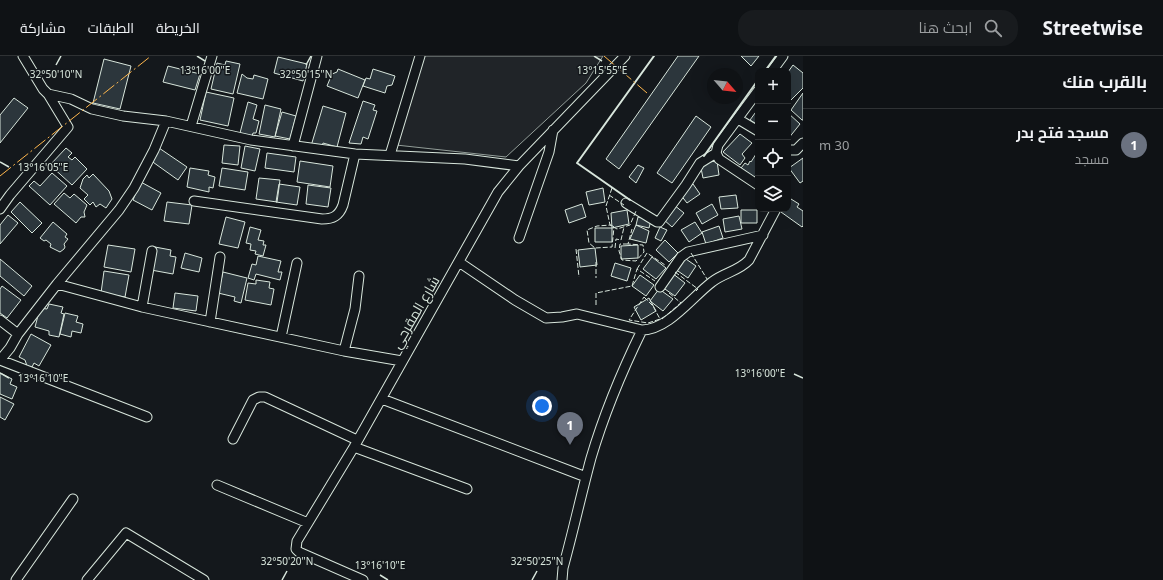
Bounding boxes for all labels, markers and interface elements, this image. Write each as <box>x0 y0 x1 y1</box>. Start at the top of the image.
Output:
search box <box>738 10 1018 46</box>
text: Streetwise <box>1042 15 1143 41</box>
text: ابحث هنا <box>918 17 972 37</box>
icon: search <box>982 17 1004 39</box>
text: مشاركة <box>20 18 66 37</box>
text: الطبقات <box>88 18 134 37</box>
text: الخريطة <box>156 18 200 37</box>
text: 13°16'00"E <box>180 63 230 77</box>
text: 13°15'55"E <box>577 63 627 77</box>
text: 32°50'10"N <box>30 67 82 81</box>
text: 32°50'15"N <box>280 67 332 81</box>
north arrow <box>707 68 743 104</box>
map controls <box>755 68 791 212</box>
button: + <box>755 68 791 104</box>
text: بالقرب منك <box>1062 70 1147 93</box>
button: − <box>755 104 791 140</box>
text: مسجد فتح بدر <box>1016 122 1109 142</box>
text: 30 m <box>819 136 849 154</box>
text: 1 <box>1130 136 1138 154</box>
button: locate <box>755 140 791 176</box>
text: مسجد <box>1075 150 1109 168</box>
text: 13°16'05"E <box>18 160 68 174</box>
button: layers <box>755 176 791 212</box>
street label: شارع المقرحي <box>386 272 446 353</box>
text: 13°16'00"E <box>735 366 785 380</box>
text: 13°16'10"E <box>18 371 68 385</box>
your location <box>532 396 552 416</box>
pin: 1 <box>557 412 583 445</box>
text: 32°50'20"N <box>261 554 313 568</box>
text: 32°50'25"N <box>511 554 563 568</box>
text: 13°16'10"E <box>355 558 405 572</box>

